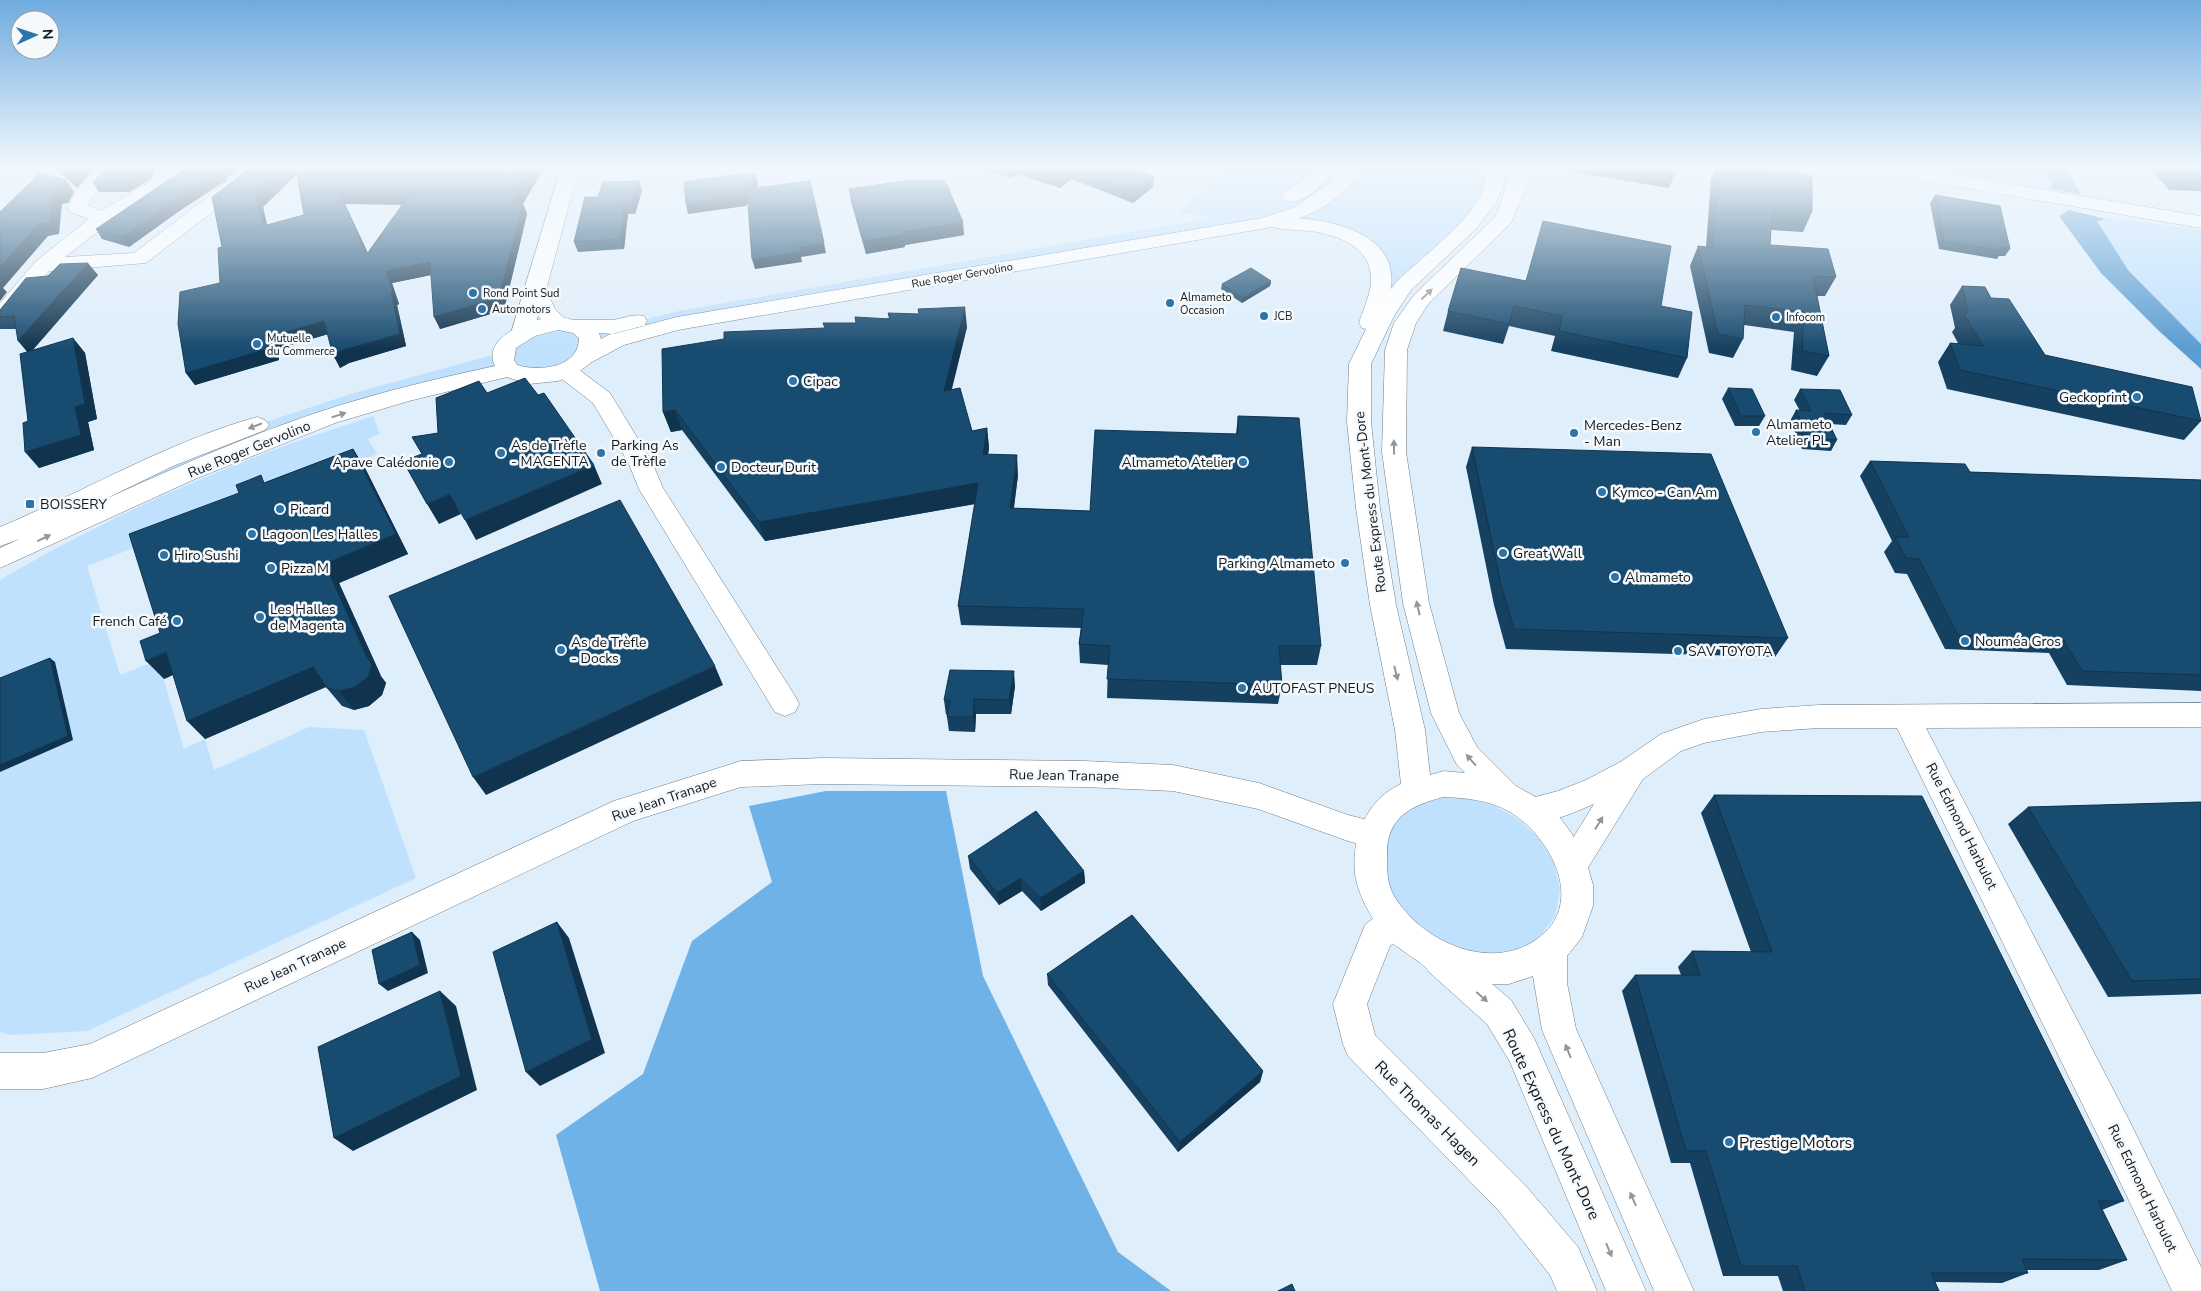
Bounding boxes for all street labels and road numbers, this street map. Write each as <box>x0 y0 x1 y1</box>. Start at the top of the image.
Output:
street label: Rue Roger Gervolino <box>910 259 1014 292</box>
street label: Route Express du Mont-Dore <box>1350 410 1391 594</box>
street label: Rue Roger Gervolino <box>185 416 313 483</box>
street label: Rue Edmond Harbulot <box>1921 760 2002 893</box>
street label: Rue Jean Tranape <box>1009 765 1119 786</box>
street label: Rue Jean Tranape <box>609 773 719 826</box>
street label: Rue Jean Tranape <box>241 934 349 997</box>
street label: Route Express du Mont-Dore <box>1497 1025 1605 1224</box>
street label: Rue Thomas Hagen <box>1369 1056 1485 1172</box>
street label: Rue Edmond Harbulot <box>2103 1121 2182 1255</box>

